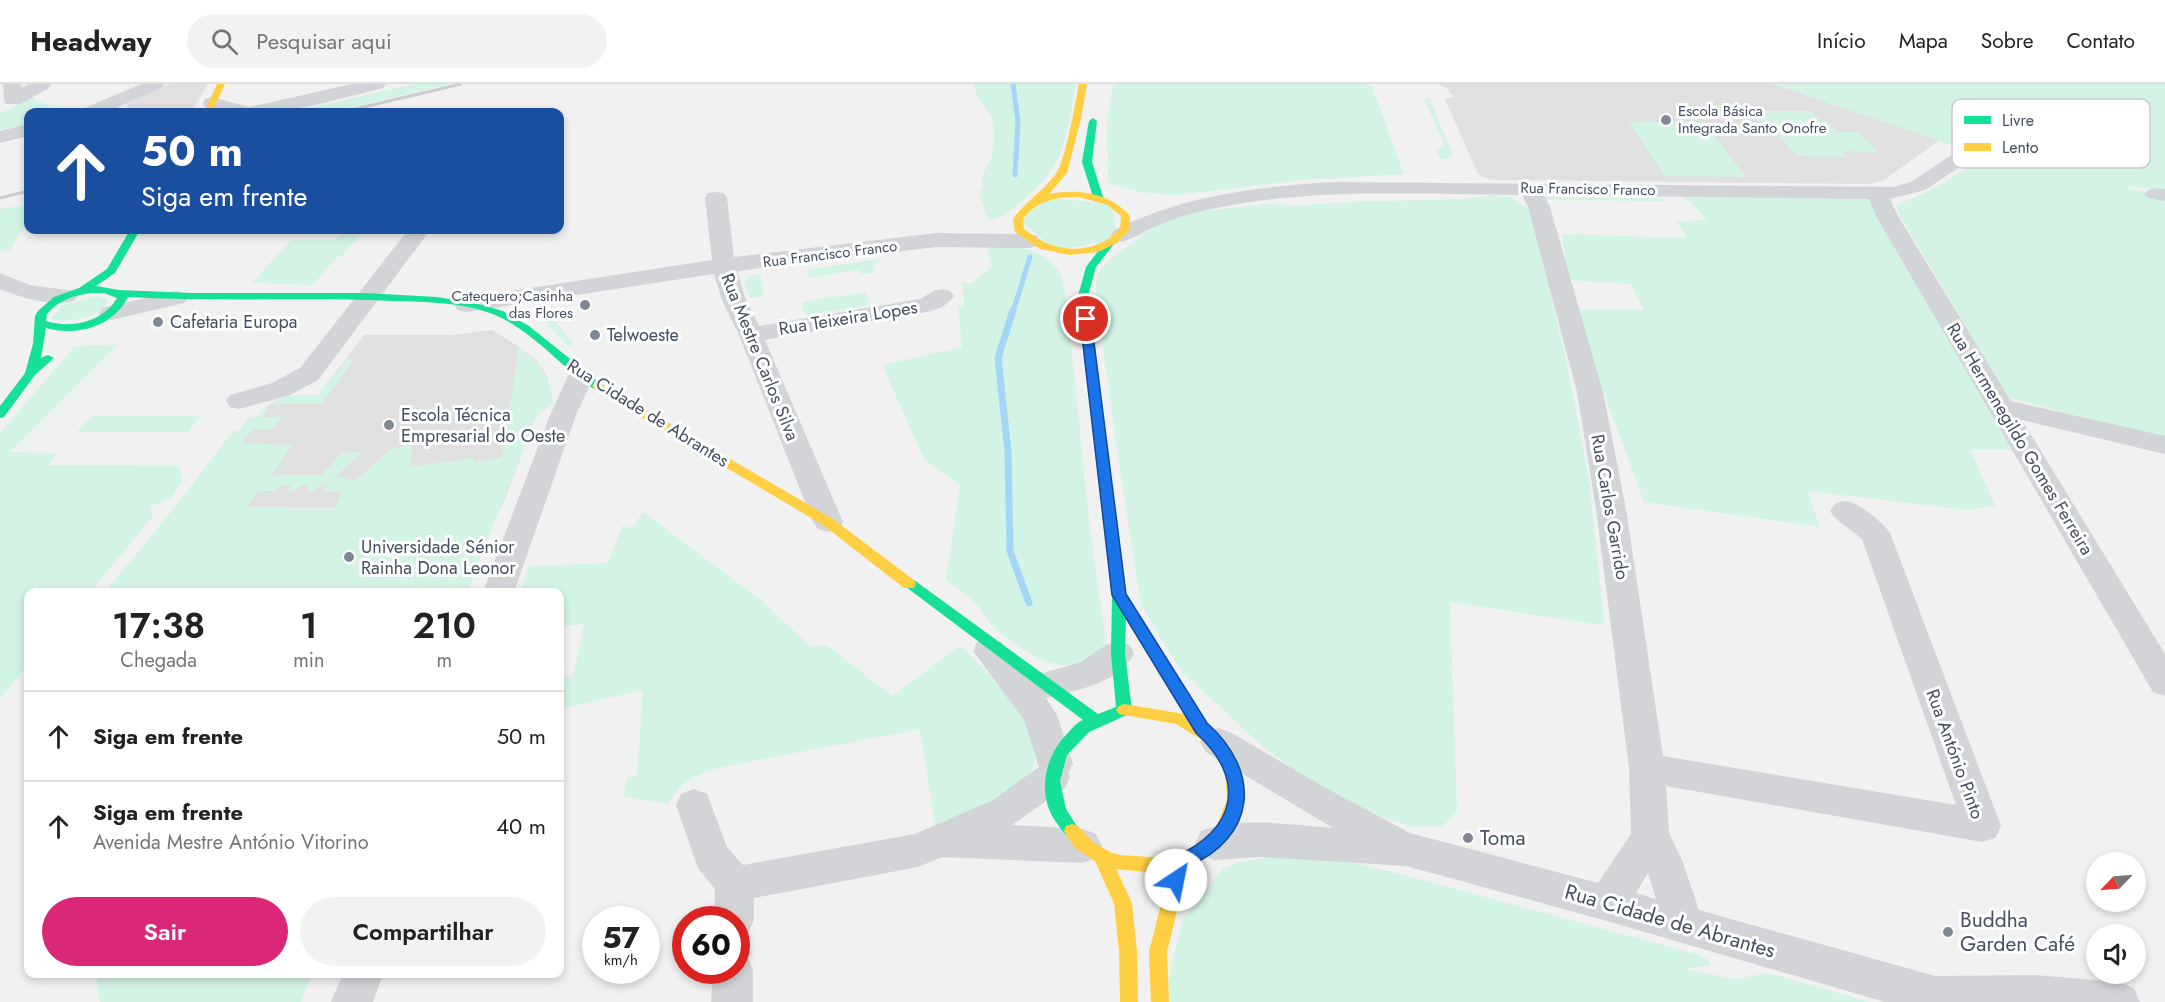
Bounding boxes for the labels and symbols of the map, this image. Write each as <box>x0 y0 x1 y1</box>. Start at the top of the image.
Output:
legend <box>1952 99 2150 168</box>
place label: Escola Básica Integrada Santo Onofre <box>1678 100 1827 139</box>
text: Livre <box>2002 109 2034 132</box>
marker: Escola Básica Integrada Santo Onofre <box>1659 113 1673 127</box>
text: Lento <box>2002 136 2039 159</box>
street label: Rua Francisco Franco <box>1520 177 1656 201</box>
street label: Rua Francisco Franco <box>762 235 898 273</box>
street label: Rua Mestre Carlos Silva <box>714 269 806 445</box>
place label: Catequero;Casinha das Flores <box>452 285 573 324</box>
pin <box>1060 293 1111 344</box>
street label: Rua Teixeira Lopes <box>777 294 919 342</box>
marker: Catequero;Casinha das Flores <box>578 298 592 312</box>
place label: Cafetaria Europa <box>170 309 297 335</box>
marker: Cafetaria Europa <box>151 315 165 329</box>
street label: Rua Hermenegildo Gomes Ferreira <box>1940 318 2100 560</box>
place label: Telwoeste <box>607 322 679 348</box>
marker: Telwoeste <box>588 328 602 342</box>
street label: Rua Cidade de Abrantes <box>562 353 734 473</box>
place label: Escola Técnica Empresarial do Oeste <box>401 402 565 449</box>
marker: Escola Técnica Empresarial do Oeste <box>382 418 396 432</box>
street label: Rua Carlos Garrido <box>1584 432 1636 582</box>
place label: Universidade Sénior Rainha Dona Leonor <box>361 534 516 581</box>
marker: Universidade Sénior Rainha Dona Leonor <box>342 550 356 564</box>
street label: Rua António Pinto <box>1919 685 1991 823</box>
place label: Toma <box>1480 823 1526 853</box>
marker: Toma <box>1461 831 1475 845</box>
position arrow <box>1144 848 1208 912</box>
north arrow <box>2086 852 2146 912</box>
street label: Rua Cidade de Abrantes <box>1561 877 1779 965</box>
place label: Buddha Garden Café <box>1960 905 2075 959</box>
speed limit sign: 60 <box>672 906 750 984</box>
marker: Buddha Garden Café <box>1941 925 1955 939</box>

